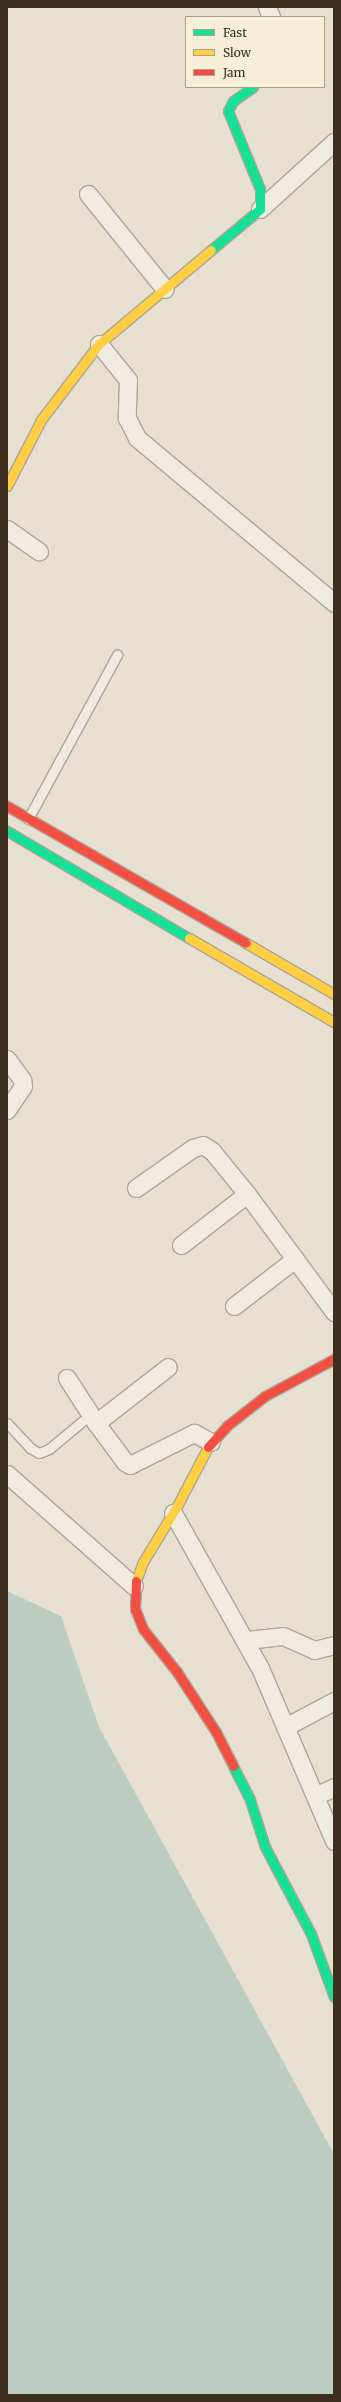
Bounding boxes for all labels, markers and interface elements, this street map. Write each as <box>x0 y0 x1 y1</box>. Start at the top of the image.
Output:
legend <box>185 16 325 88</box>
text: Fast <box>223 25 247 40</box>
text: Slow <box>223 45 251 60</box>
text: Jam <box>223 65 245 80</box>

